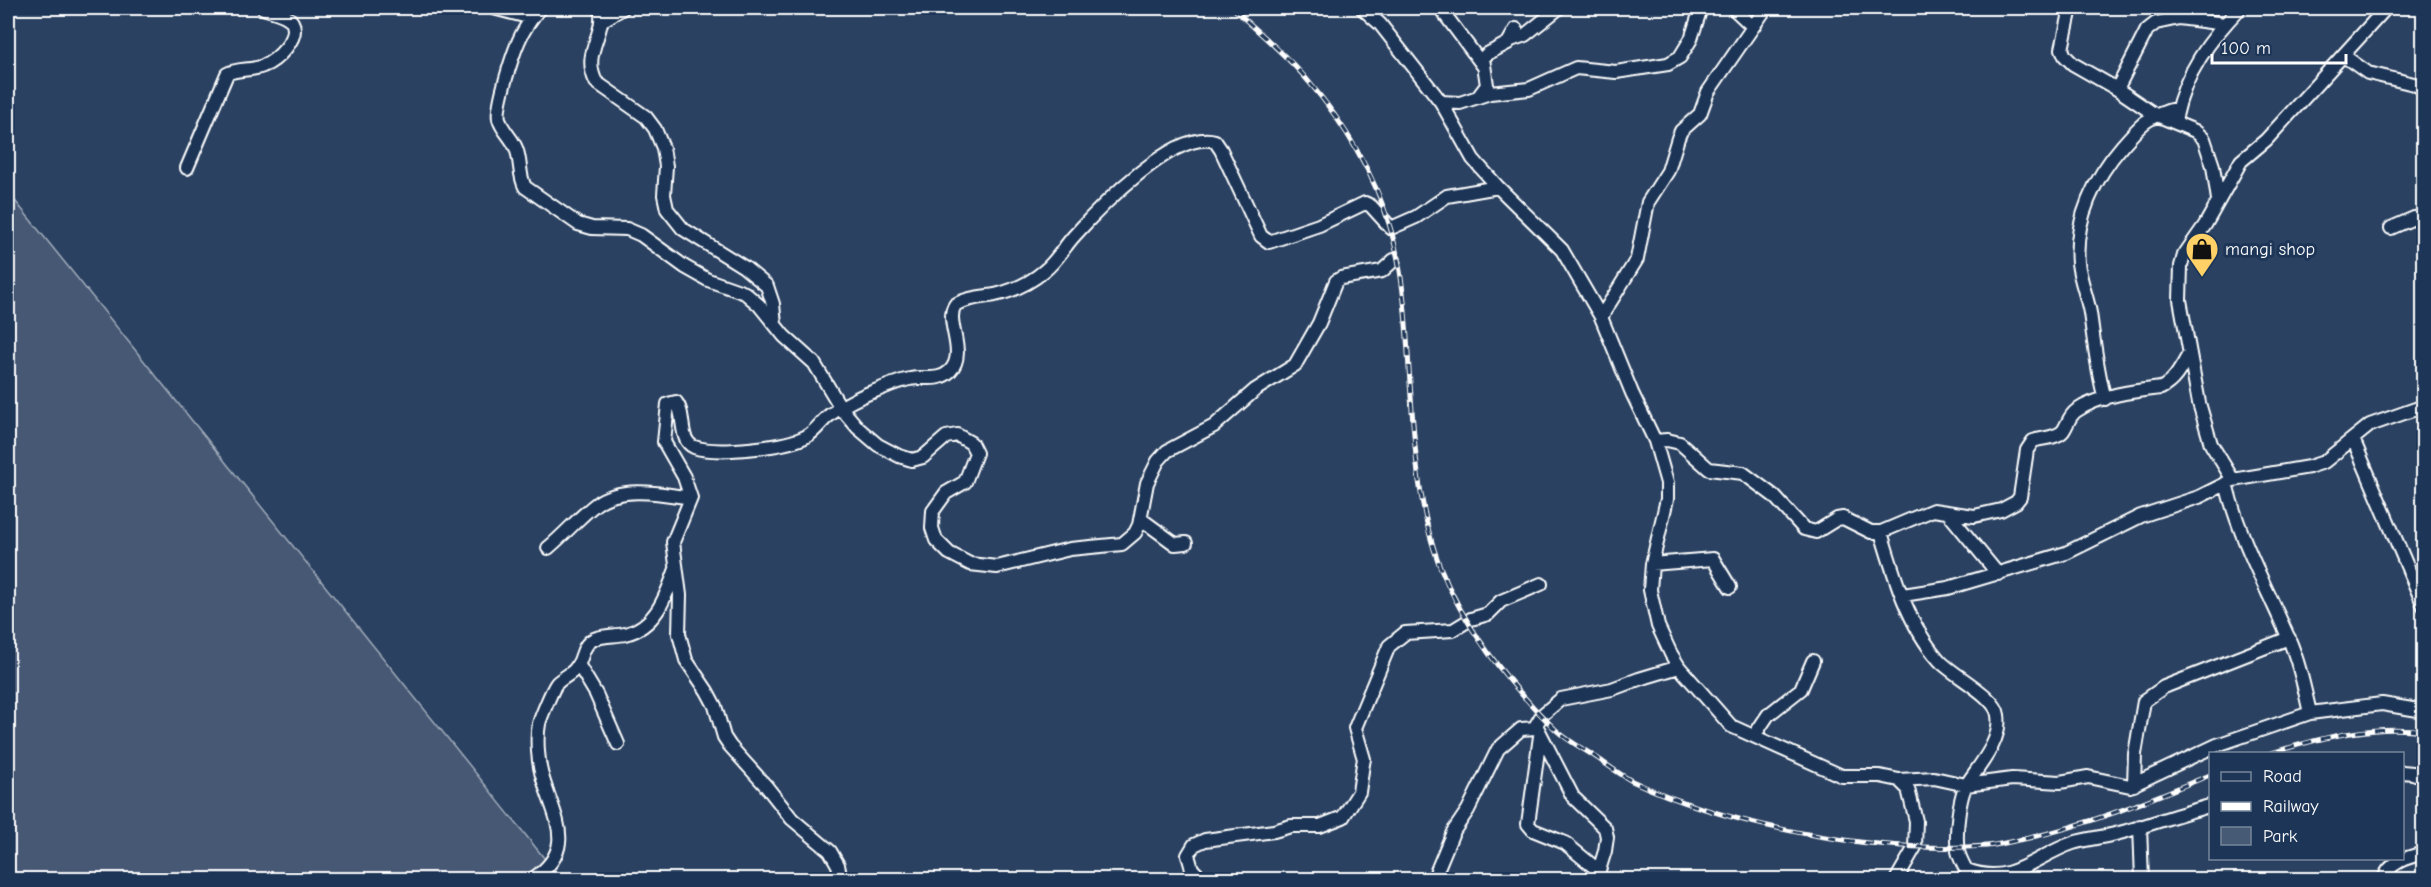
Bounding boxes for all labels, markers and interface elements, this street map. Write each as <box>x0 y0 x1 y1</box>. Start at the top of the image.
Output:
scale bar <box>2212 27 2346 65</box>
text: 100 m <box>2221 38 2271 59</box>
shop icon: mangi shop <box>2184 231 2220 278</box>
place label: mangi shop <box>2225 239 2315 260</box>
legend <box>2209 752 2404 860</box>
text: Road <box>2263 766 2302 787</box>
text: Railway <box>2263 796 2320 817</box>
text: Park <box>2263 826 2298 847</box>

